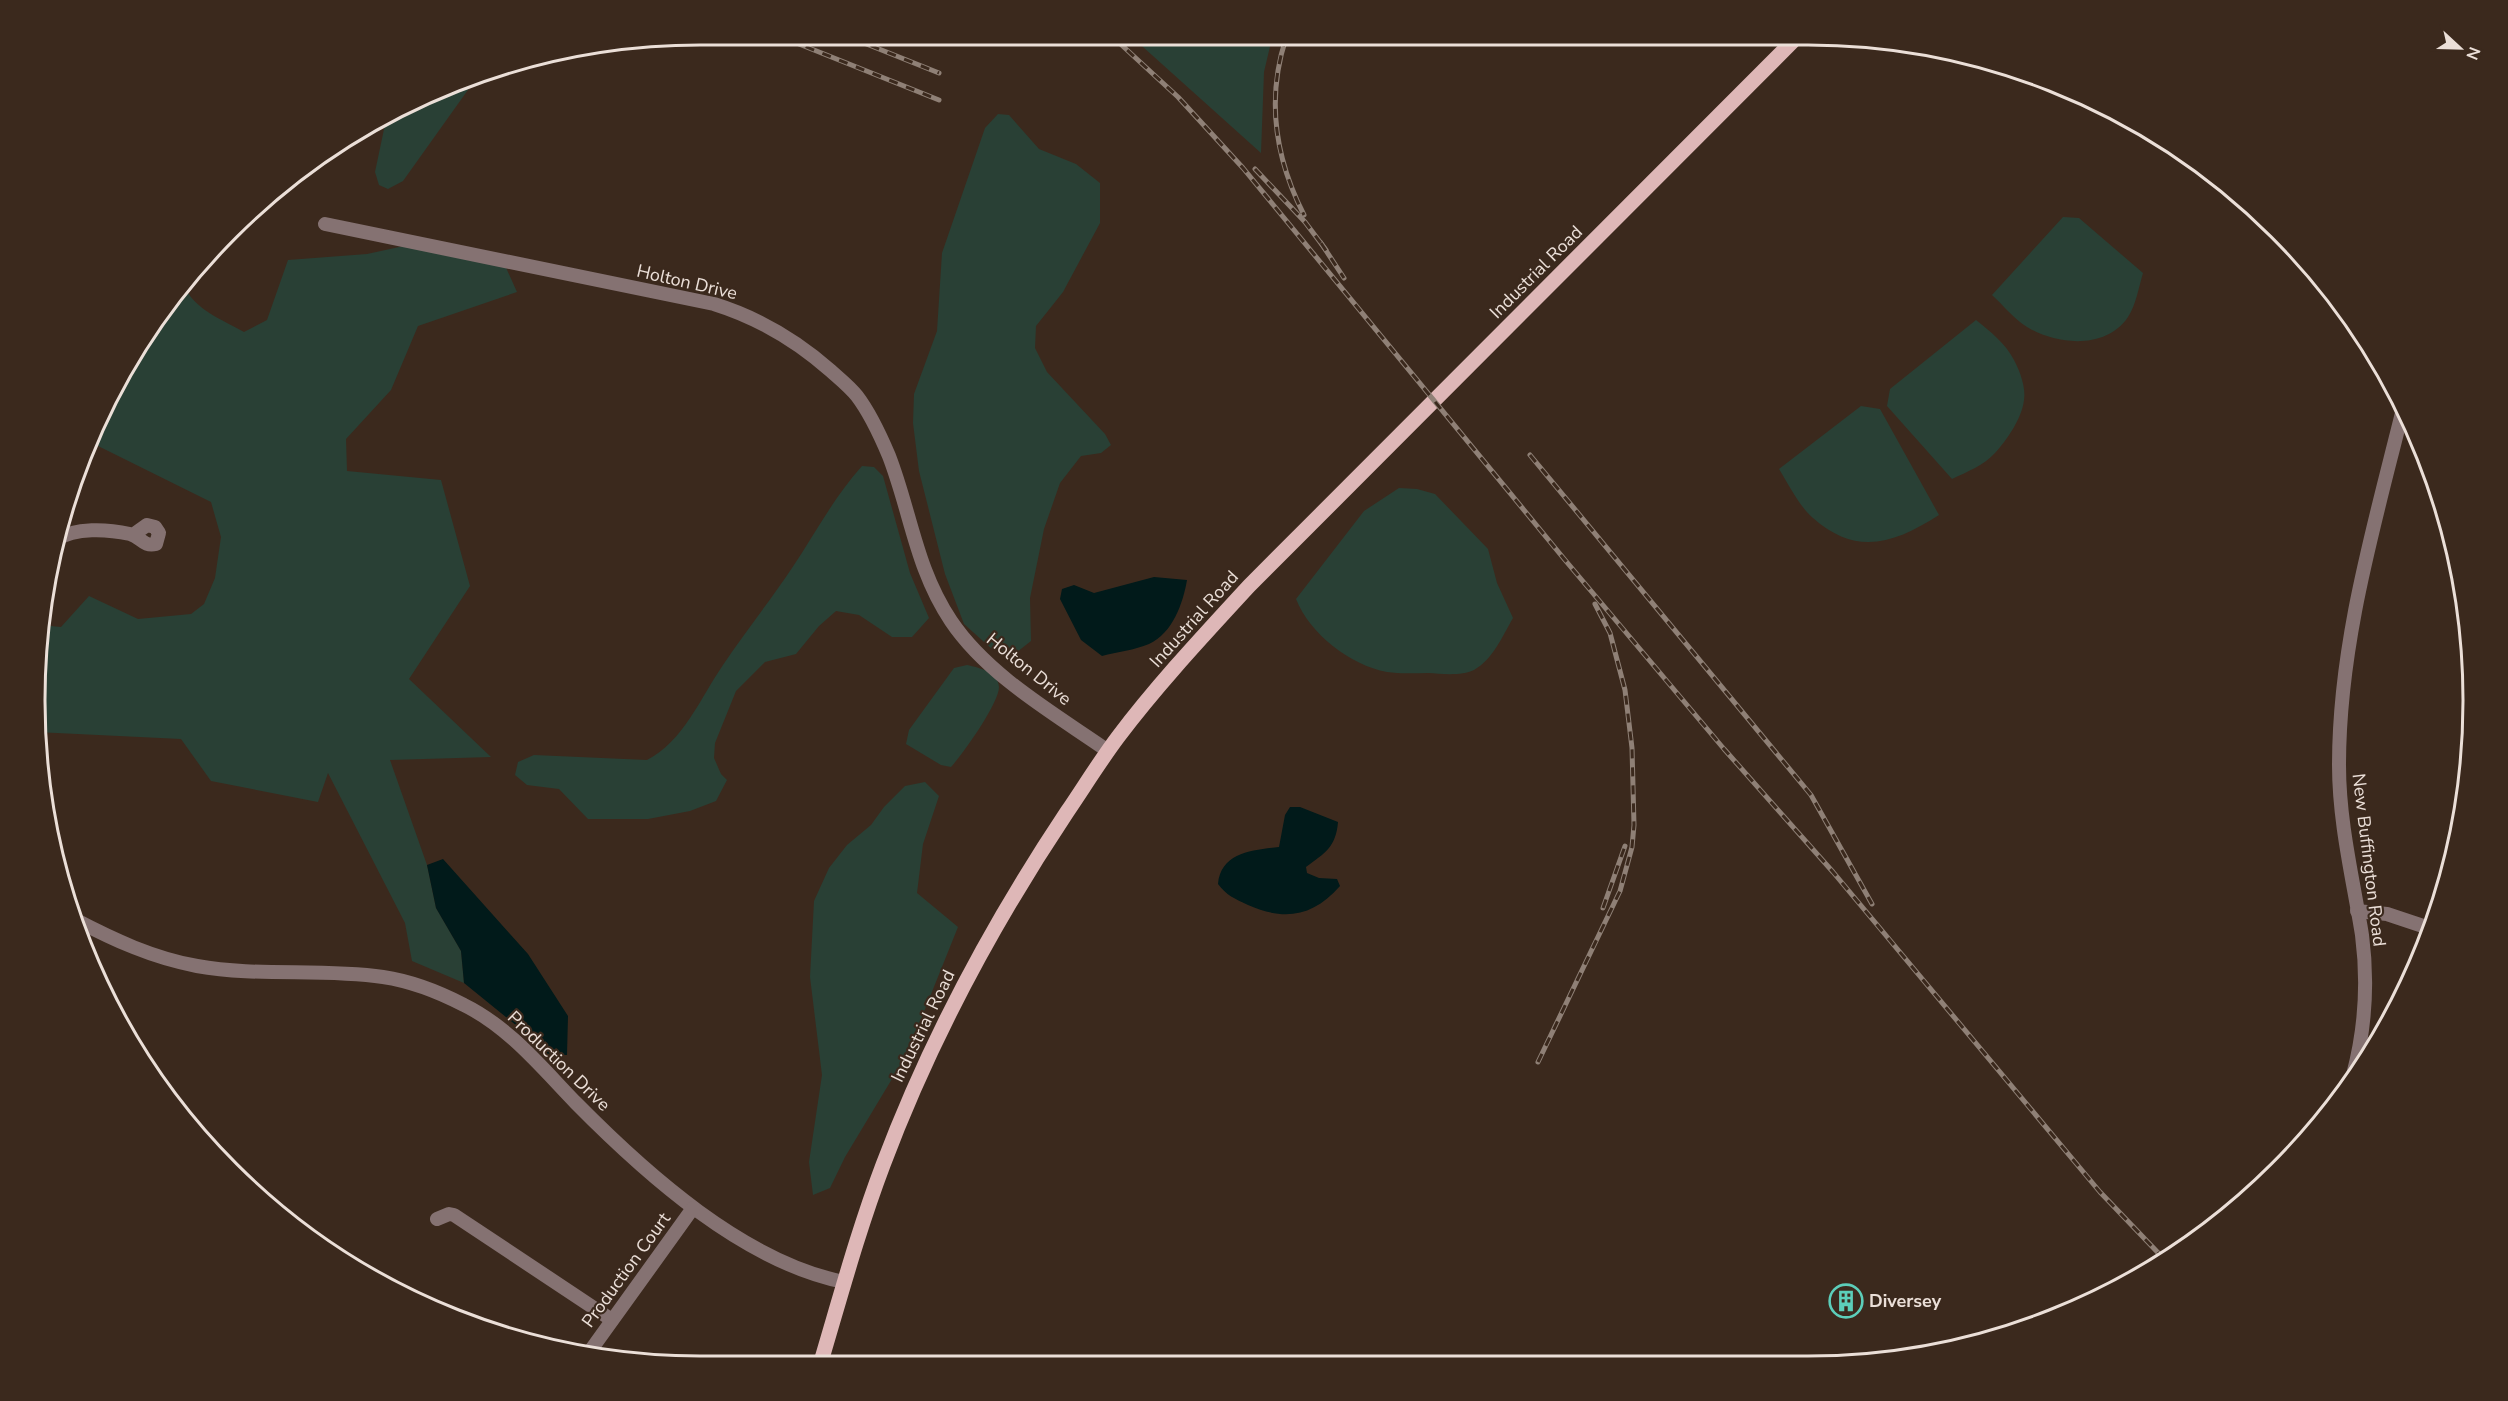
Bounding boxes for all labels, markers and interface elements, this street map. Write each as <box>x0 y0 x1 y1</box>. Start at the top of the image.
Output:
north arrow <box>2430 18 2490 78</box>
text: N <box>2461 44 2485 63</box>
street label: Industrial Road <box>1484 220 1588 324</box>
street label: Holton Drive <box>634 259 740 305</box>
street label: Industrial Road <box>1144 566 1244 672</box>
street label: Holton Drive <box>982 627 1076 711</box>
street label: New Buffington Road <box>2346 772 2392 948</box>
street label: Industrial Road <box>885 966 961 1086</box>
street label: Production Drive <box>502 1006 616 1116</box>
street label: Production Court <box>576 1207 676 1332</box>
building icon: Diversey <box>1828 1283 1864 1319</box>
place label: Diversey <box>1869 1289 1942 1313</box>

